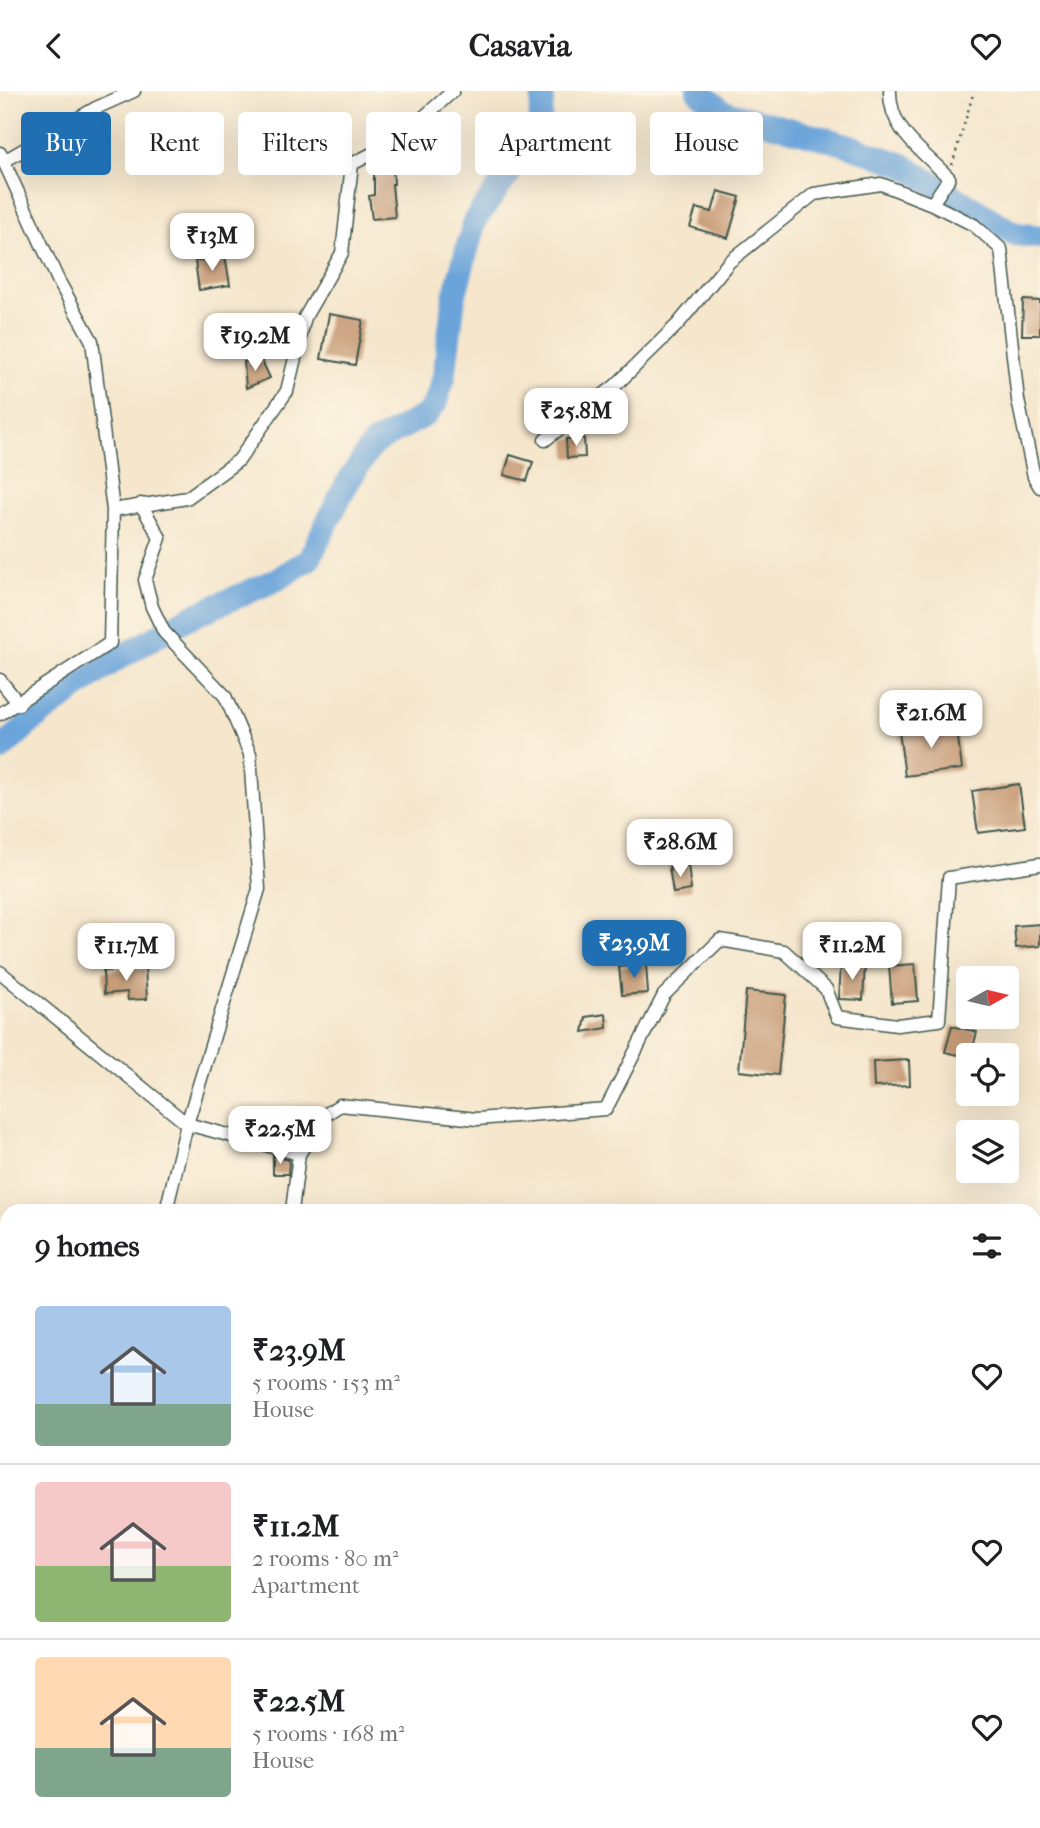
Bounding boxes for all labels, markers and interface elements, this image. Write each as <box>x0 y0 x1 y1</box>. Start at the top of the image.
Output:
icon: back <box>35 27 73 65</box>
text: Casavia <box>469 27 571 64</box>
icon: heart <box>967 27 1005 65</box>
chip: Buy <box>21 112 111 175</box>
chip: Rent <box>125 112 224 175</box>
chip: Filters <box>238 112 352 175</box>
chip: New <box>366 112 461 175</box>
chip: Apartment <box>475 112 636 175</box>
chip: House <box>650 112 763 175</box>
pin: ₹13M <box>171 213 253 273</box>
text: ₹13M <box>186 222 238 249</box>
pin: ₹19.2M <box>198 313 312 373</box>
text: ₹19.2M <box>220 322 290 349</box>
pin: ₹25.8M <box>519 389 633 448</box>
text: ₹25.8M <box>540 397 612 424</box>
pin: ₹21.6M <box>874 691 988 750</box>
text: ₹21.6M <box>895 699 967 726</box>
pin: ₹28.6M <box>623 819 737 879</box>
text: ₹28.6M <box>643 828 717 855</box>
pin: ₹23.9M <box>577 921 691 980</box>
pin: ₹11.7M <box>69 923 183 983</box>
pin: ₹11.2M <box>795 923 909 982</box>
text: ₹23.9M <box>598 929 670 956</box>
text: ₹11.2M <box>819 931 885 958</box>
text: ₹11.7M <box>94 932 158 959</box>
north arrow <box>956 966 1018 1029</box>
map controls <box>956 966 1019 1183</box>
button: locate <box>956 1043 1019 1106</box>
pin: ₹22.5M <box>223 1107 337 1166</box>
text: ₹22.5M <box>244 1115 316 1142</box>
button: layers <box>956 1120 1019 1183</box>
icon: filters <box>968 1227 1006 1265</box>
text: 9 homes <box>35 1229 140 1264</box>
text: ₹23.9M <box>252 1333 345 1368</box>
icon: home <box>91 1334 175 1418</box>
icon: heart <box>968 1357 1006 1395</box>
text: 5 rooms · 153 m² <box>252 1369 400 1396</box>
text: House <box>252 1396 314 1423</box>
text: ₹11.2M <box>252 1509 339 1544</box>
icon: home <box>91 1510 175 1594</box>
icon: heart <box>968 1533 1006 1571</box>
text: 2 rooms · 80 m² <box>252 1545 399 1572</box>
text: Apartment <box>252 1572 360 1599</box>
text: ₹22.5M <box>252 1684 345 1719</box>
icon: home <box>91 1685 175 1769</box>
icon: heart <box>968 1708 1006 1746</box>
text: 5 rooms · 168 m² <box>252 1720 405 1747</box>
text: House <box>252 1747 314 1774</box>

